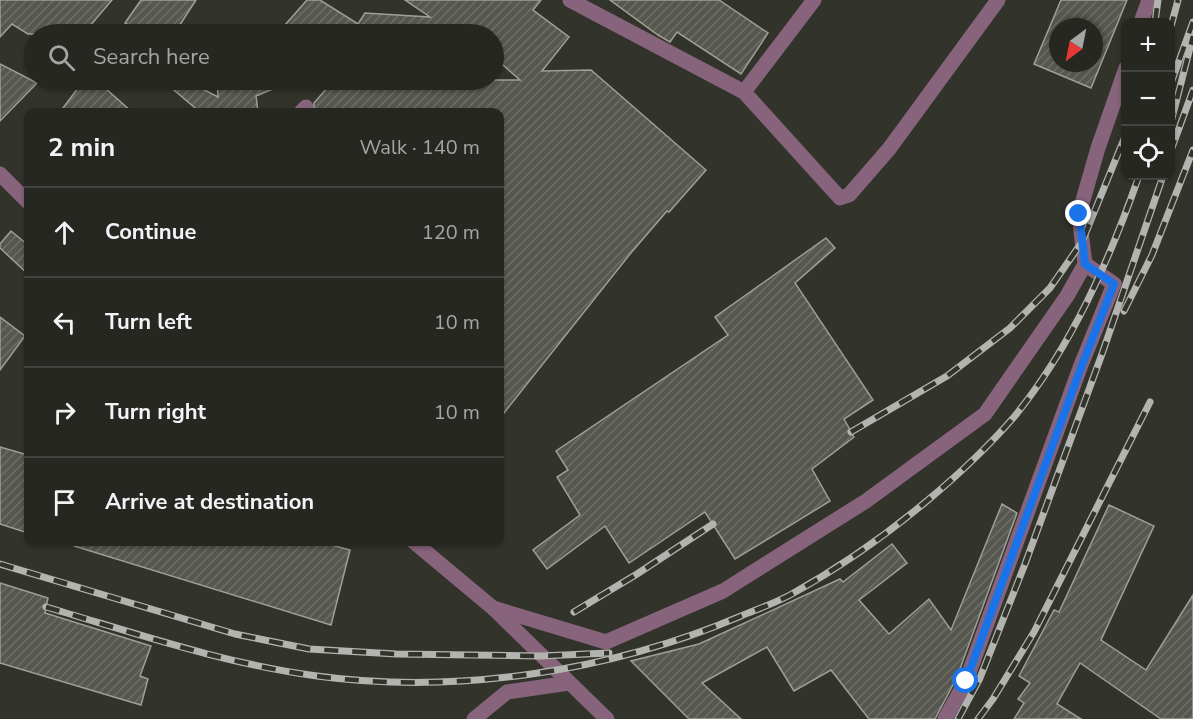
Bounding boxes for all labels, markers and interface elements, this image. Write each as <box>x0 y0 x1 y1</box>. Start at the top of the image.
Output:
north arrow <box>1049 18 1103 72</box>
map controls <box>1121 18 1175 180</box>
button: + <box>1121 18 1175 72</box>
search box <box>24 24 504 90</box>
icon: search <box>45 41 78 74</box>
text: Search here <box>93 42 210 72</box>
button: − <box>1121 72 1175 126</box>
button: locate <box>1121 126 1175 180</box>
text: 2 min <box>48 130 115 165</box>
text: Walk · 140 m <box>360 134 480 161</box>
route end <box>1065 200 1091 226</box>
icon: ahead <box>48 216 81 249</box>
text: Continue <box>105 217 196 247</box>
text: 120 m <box>422 219 480 246</box>
icon: left <box>48 306 81 339</box>
text: Turn left <box>105 307 192 337</box>
text: 10 m <box>434 309 480 336</box>
icon: right <box>48 396 81 429</box>
text: Turn right <box>105 397 206 427</box>
text: 10 m <box>434 399 480 426</box>
icon: arrive <box>48 486 81 519</box>
text: Arrive at destination <box>105 487 314 517</box>
route start <box>952 667 978 693</box>

